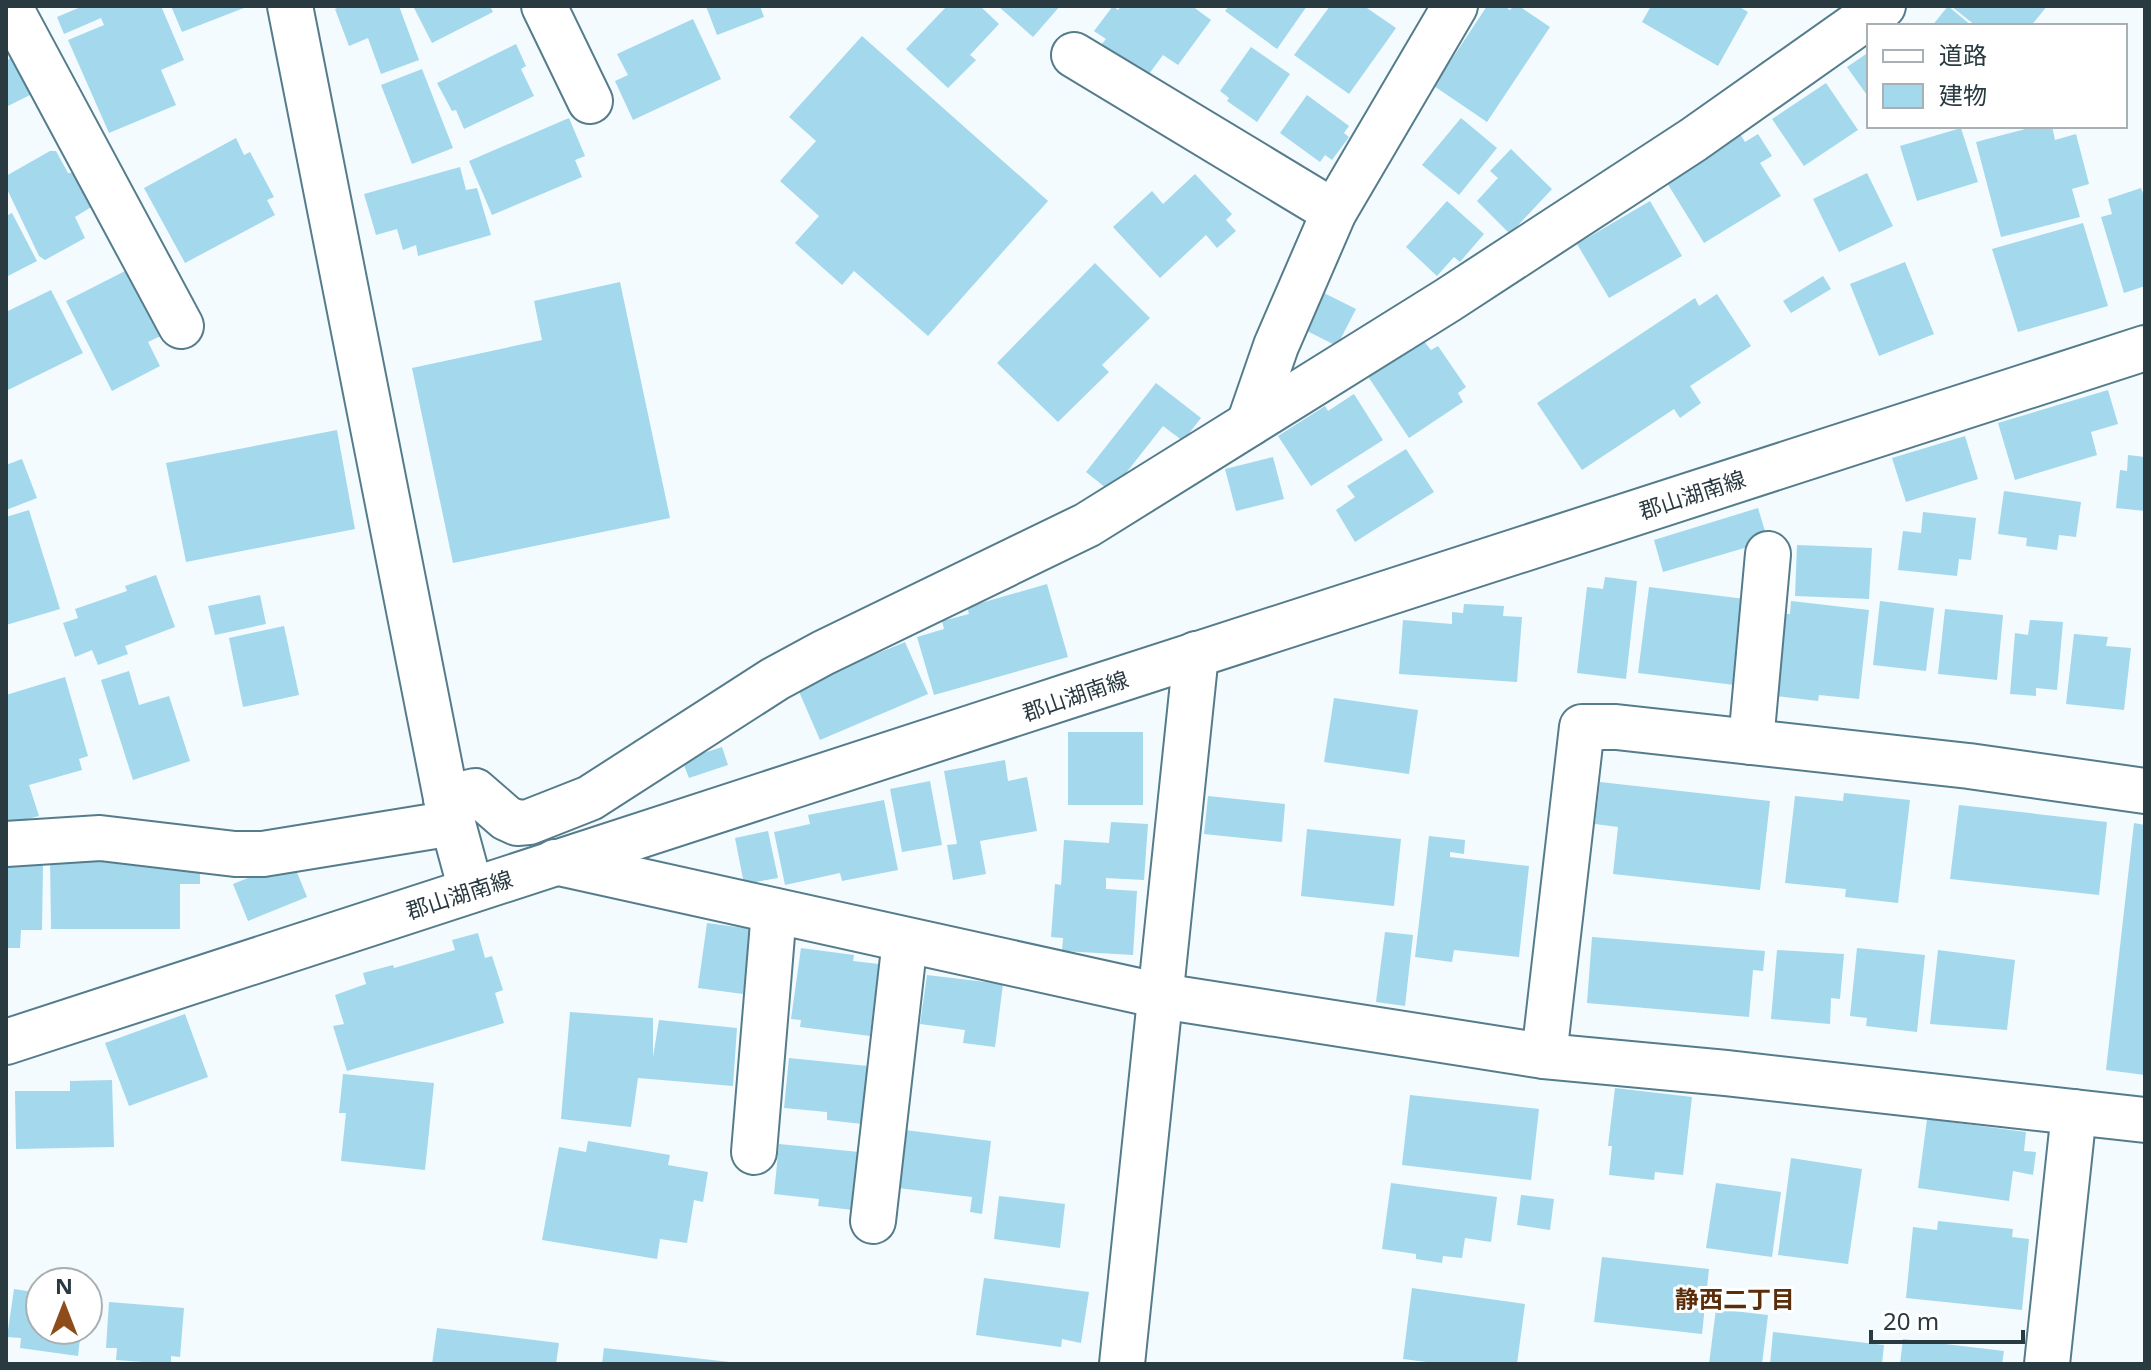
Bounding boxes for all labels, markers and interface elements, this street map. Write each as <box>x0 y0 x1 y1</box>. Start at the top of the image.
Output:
legend <box>1867 24 2127 128</box>
text: 道路 <box>1939 38 1987 71</box>
text: 建物 <box>1939 78 1987 111</box>
street label: 郡山湖南線 <box>1635 463 1749 525</box>
street label: 郡山湖南線 <box>1018 663 1132 727</box>
street label: 郡山湖南線 <box>402 863 516 925</box>
north arrow <box>24 1266 104 1346</box>
text: N <box>55 1270 73 1300</box>
district label: 静西二丁目 <box>1675 1282 1795 1315</box>
scale bar <box>1871 1294 2023 1344</box>
text: 20 m <box>1883 1304 1939 1337</box>

